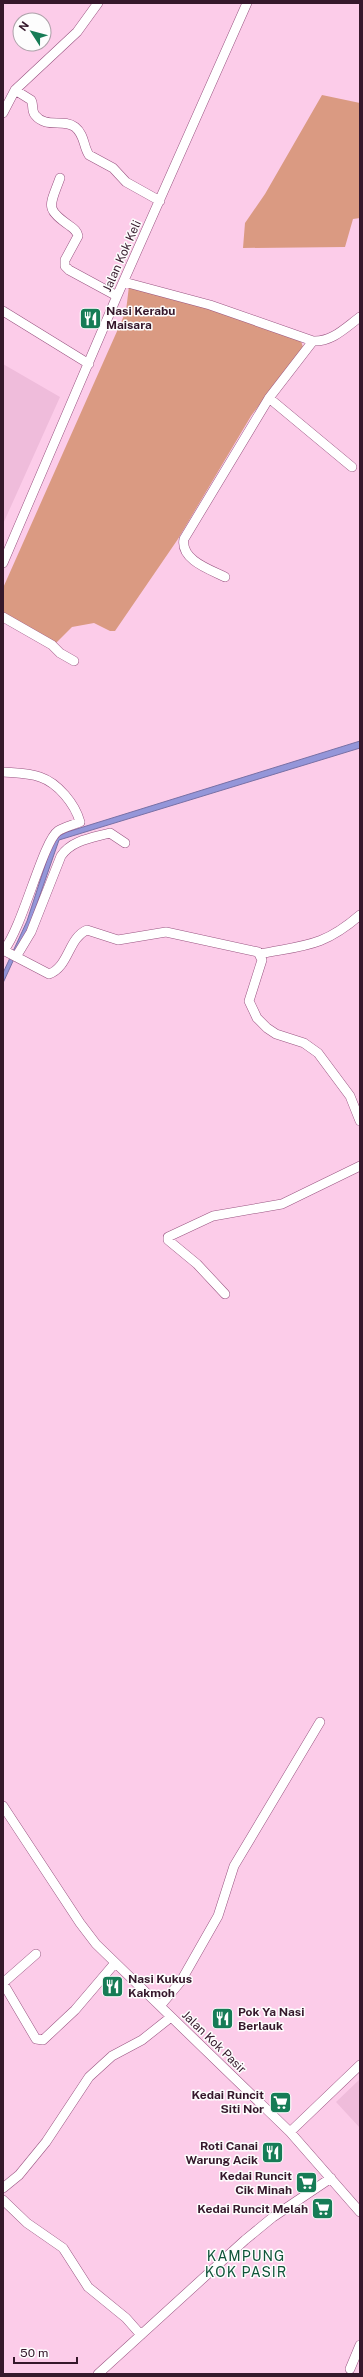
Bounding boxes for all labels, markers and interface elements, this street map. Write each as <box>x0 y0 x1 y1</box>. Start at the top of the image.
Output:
north arrow <box>12 12 52 52</box>
text: N <box>17 19 31 33</box>
street label: Jalan Kok Keli <box>100 218 144 294</box>
place label: Nasi Kerabu Maisara <box>106 304 176 332</box>
restaurant icon: Nasi Kerabu Maisara <box>78 305 104 331</box>
place label: Nasi Kukus Kakmoh <box>128 1972 192 2000</box>
restaurant icon: Nasi Kukus Kakmoh <box>100 1973 126 1999</box>
place label: Pok Ya Nasi Berlauk <box>238 2005 304 2033</box>
restaurant icon: Pok Ya Nasi Berlauk <box>209 2006 235 2032</box>
street label: Jalan Kok Pasir <box>179 2008 249 2076</box>
place label: Kedai Runcit Siti Nor <box>192 2088 264 2116</box>
supermarket icon: Kedai Runcit Siti Nor <box>267 2089 293 2115</box>
place label: Roti Canai Warung Acik <box>185 2139 258 2167</box>
restaurant icon: Roti Canai Warung Acik <box>260 2140 286 2166</box>
place label: Kedai Runcit Cik Minah <box>220 2169 292 2197</box>
supermarket icon: Kedai Runcit Cik Minah <box>294 2170 320 2196</box>
supermarket icon: Kedai Runcit Melah <box>310 2196 336 2222</box>
place label: Kedai Runcit Melah <box>197 2202 308 2216</box>
district label: KAMPUNG KOK PASIR <box>205 2248 287 2280</box>
scale bar <box>14 2339 77 2365</box>
text: 50 m <box>20 2346 48 2360</box>

